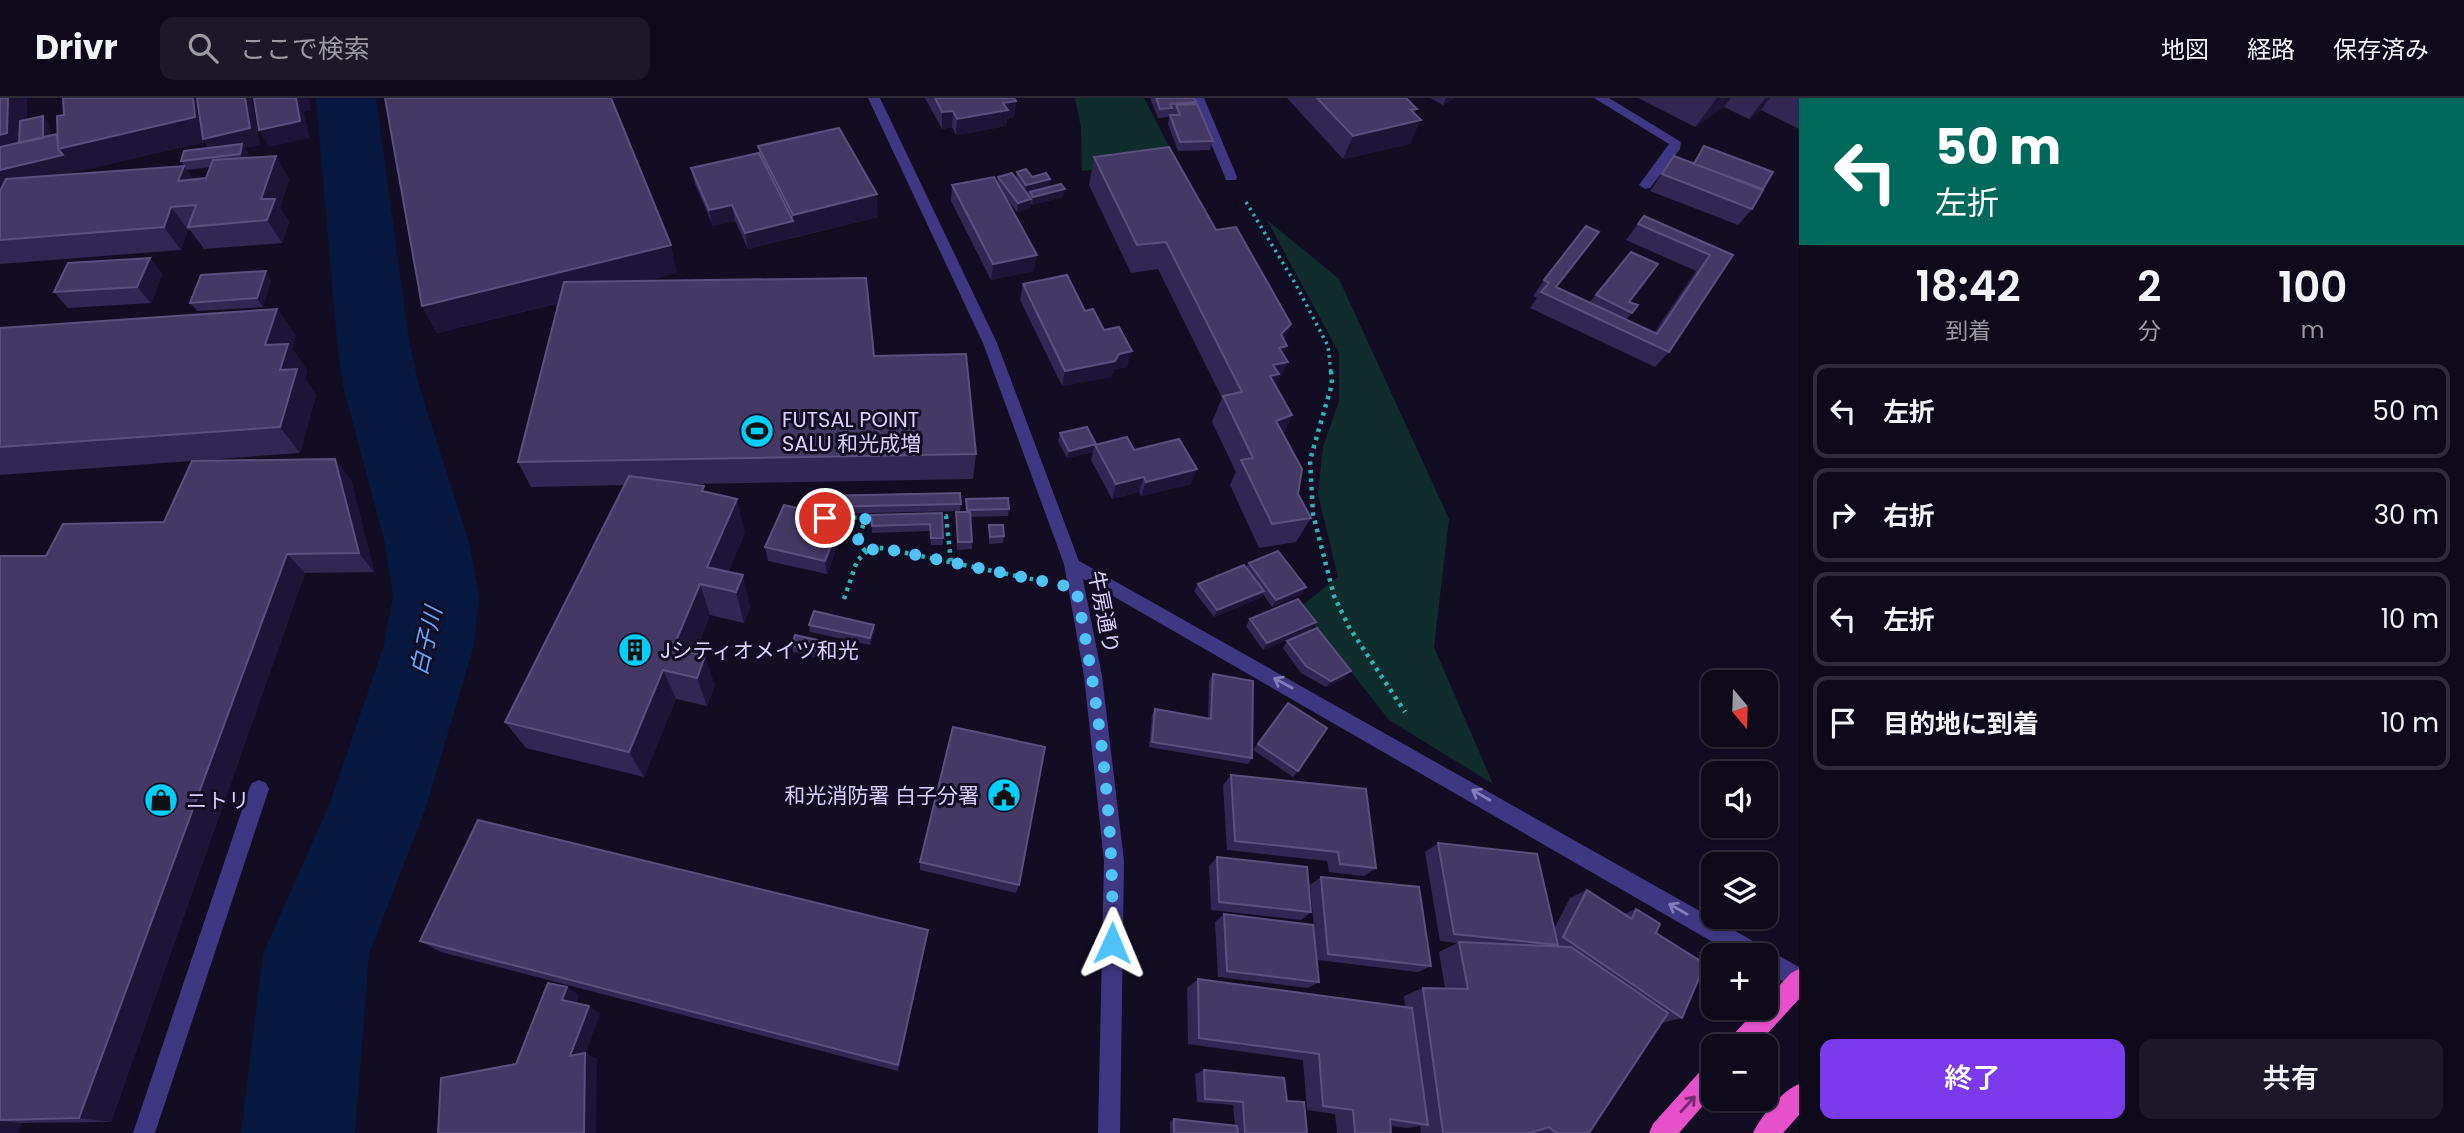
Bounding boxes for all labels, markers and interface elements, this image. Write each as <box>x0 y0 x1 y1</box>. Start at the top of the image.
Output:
search box <box>160 17 650 80</box>
text: Drivr <box>35 24 118 71</box>
icon: search <box>184 29 222 67</box>
text: ここで検索 <box>240 31 370 67</box>
text: 地図 <box>2161 33 2209 66</box>
text: 経路 <box>2247 33 2295 66</box>
text: 保存済み <box>2333 33 2429 66</box>
text: 50 m <box>1935 113 2061 181</box>
icon: left <box>1820 126 1911 217</box>
text: 左折 <box>1935 180 1999 225</box>
text: 18:42 <box>1916 257 2021 316</box>
text: 2 <box>2137 257 2161 316</box>
text: 100 <box>2278 258 2347 317</box>
text: m <box>2301 314 2325 346</box>
text: 到着 <box>1945 315 1991 347</box>
text: 分 <box>2138 315 2161 347</box>
icon: left <box>1824 392 1862 430</box>
text: 50 m <box>2373 393 2439 429</box>
text: 左折 <box>1883 394 1935 430</box>
place label: FUTSAL POINT SALU 和光成増 <box>782 405 921 458</box>
sports icon: FUTSAL POINT SALU 和光成増 <box>738 412 776 450</box>
pin <box>795 488 855 548</box>
icon: right <box>1824 496 1862 534</box>
text: 30 m <box>2374 497 2439 533</box>
text: 右折 <box>1883 498 1935 534</box>
icon: arrive <box>806 499 844 537</box>
street label: 牛房通り <box>1082 568 1126 656</box>
icon: left <box>1824 600 1862 638</box>
water label: 白子川 <box>403 601 450 678</box>
text: 10 m <box>2381 601 2439 637</box>
text: 左折 <box>1883 602 1935 638</box>
building icon: Jシティオメイツ和光 <box>616 631 654 669</box>
place label: Jシティオメイツ和光 <box>660 636 859 665</box>
north arrow <box>1701 670 1778 747</box>
map controls <box>1701 670 1778 1111</box>
one-way arrow <box>1274 676 1294 690</box>
icon: arrive <box>1824 704 1862 742</box>
text: 10 m <box>2381 705 2439 741</box>
text: 目的地に到着 <box>1883 706 2039 742</box>
button: sound <box>1701 761 1778 838</box>
public building icon: 和光消防署 白子分署 <box>985 776 1023 814</box>
shop icon: ニトリ <box>142 781 180 819</box>
place label: 和光消防署 白子分署 <box>784 781 979 810</box>
place label: ニトリ <box>186 786 249 815</box>
one-way arrow <box>1472 788 1492 802</box>
button: layers <box>1701 852 1778 929</box>
one-way arrow <box>1669 902 1689 916</box>
position arrow <box>1075 906 1149 980</box>
button: + <box>1701 943 1778 1020</box>
button: − <box>1701 1034 1778 1111</box>
button: 終了 <box>1820 1039 2125 1119</box>
button: 共有 <box>2139 1039 2443 1119</box>
one-way arrow <box>1679 1096 1695 1114</box>

